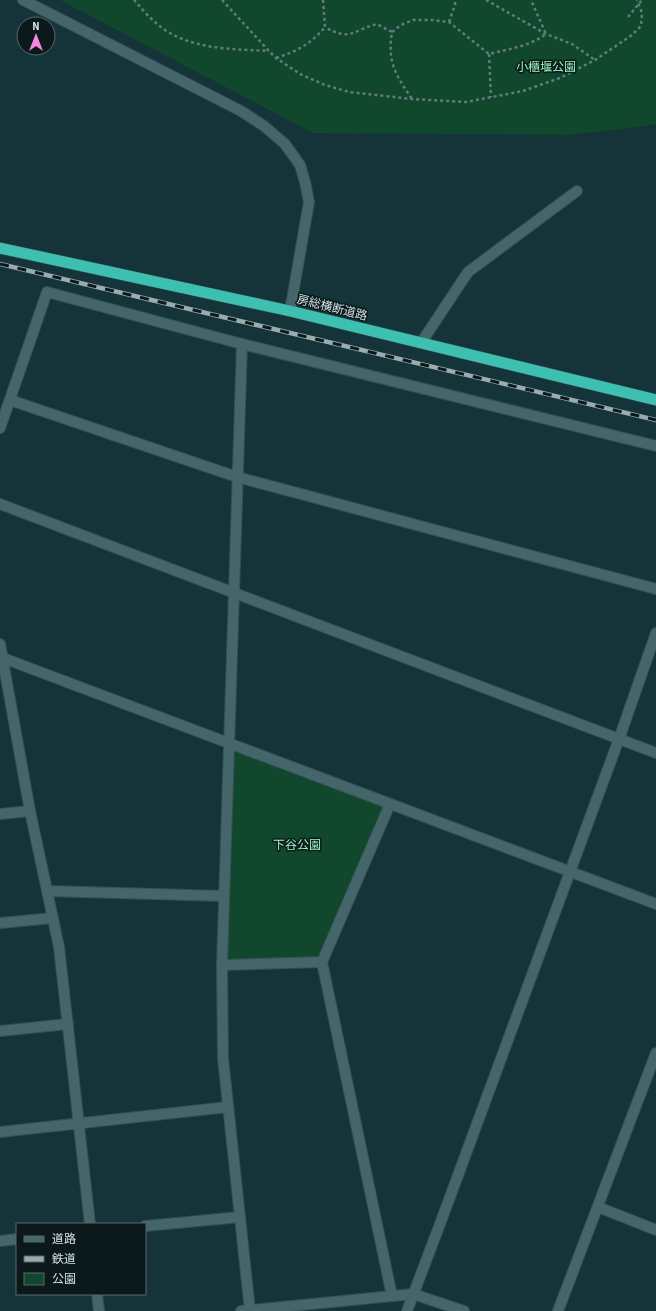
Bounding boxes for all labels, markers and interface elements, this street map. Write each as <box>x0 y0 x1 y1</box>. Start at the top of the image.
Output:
north arrow <box>16 16 56 56</box>
text: N <box>32 19 40 34</box>
park label: 小櫃堰公園 <box>516 59 576 76</box>
street label: 房総横断道路 <box>295 291 369 325</box>
park label: 下谷公園 <box>273 837 321 854</box>
legend <box>16 1223 146 1295</box>
text: 道路 <box>52 1231 76 1248</box>
text: 鉄道 <box>52 1251 76 1268</box>
text: 公園 <box>52 1271 76 1288</box>

